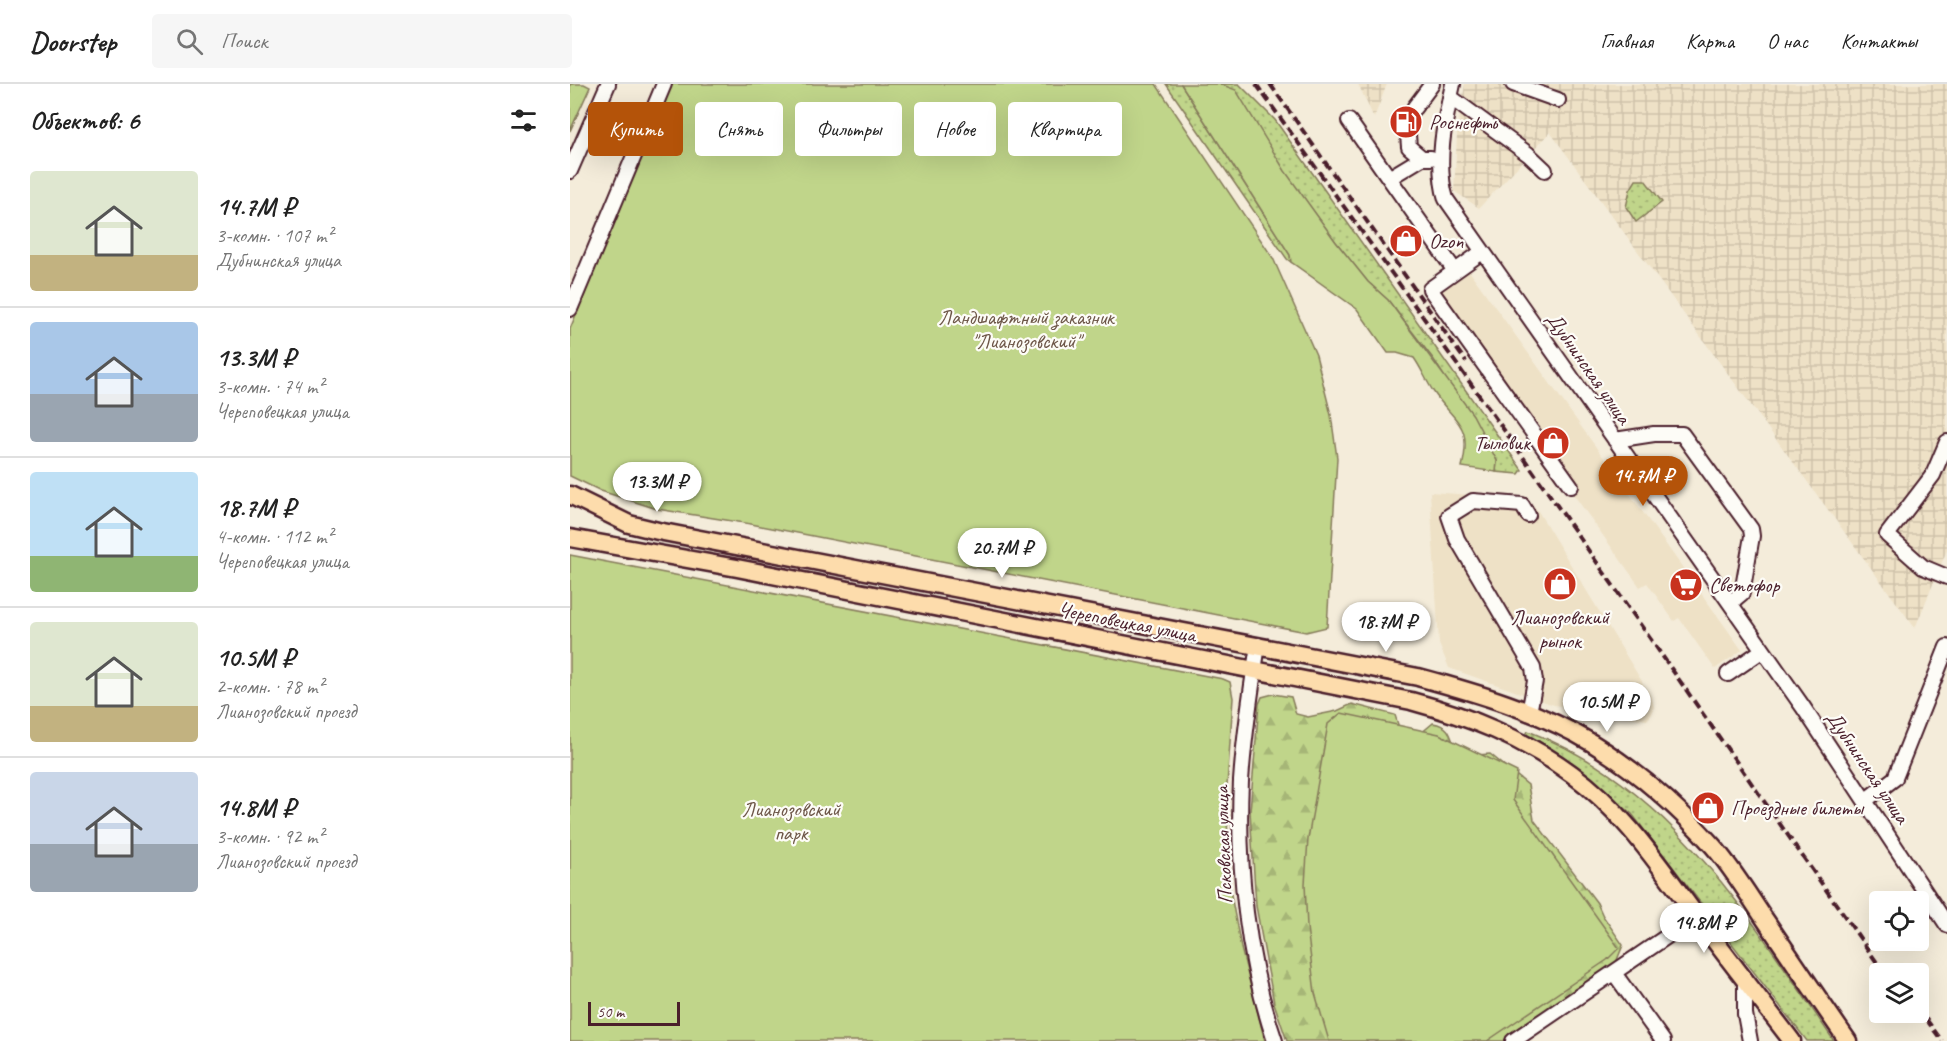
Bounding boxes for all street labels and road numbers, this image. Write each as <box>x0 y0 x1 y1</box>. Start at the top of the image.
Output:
street label: Дубнинская улица <box>1541 307 1638 431</box>
street label: Череповецкая улица <box>1056 596 1200 649</box>
street label: Дубнинская улица <box>1821 705 1916 830</box>
street label: Псковская улица <box>1208 783 1238 904</box>

